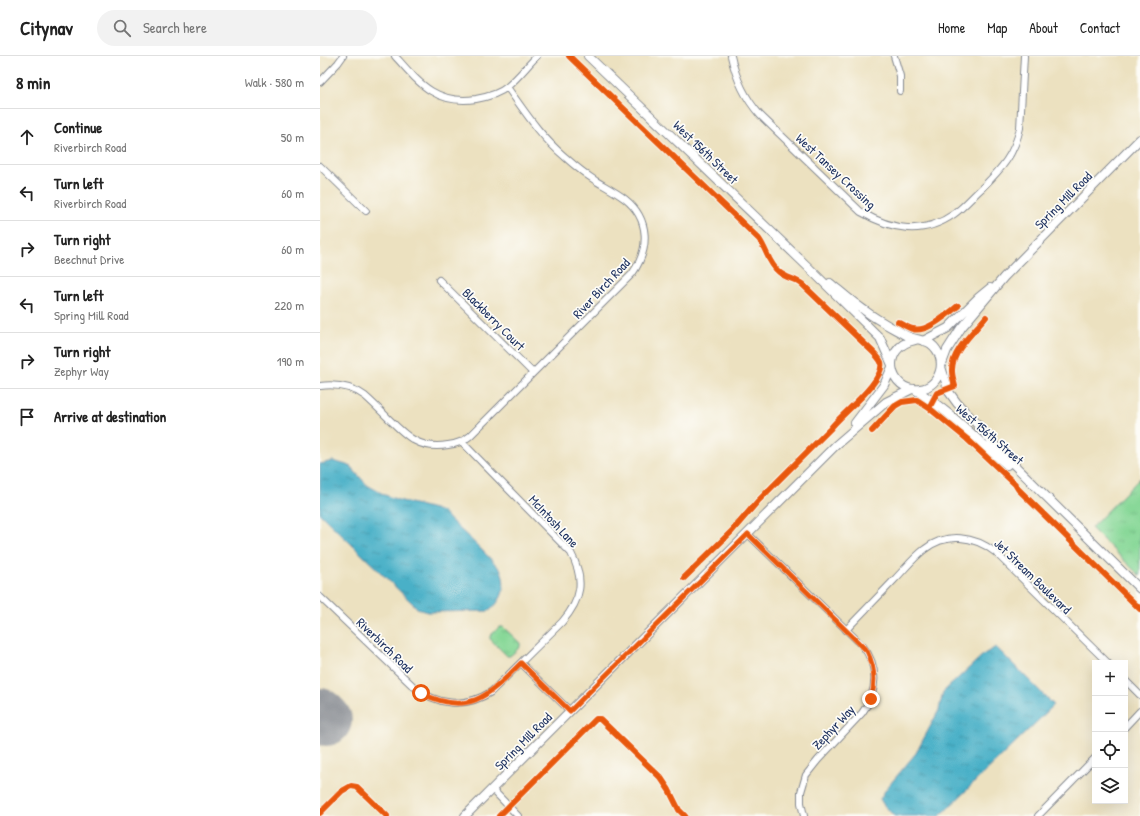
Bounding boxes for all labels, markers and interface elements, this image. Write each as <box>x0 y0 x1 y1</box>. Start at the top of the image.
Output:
search box <box>97 10 377 46</box>
text: Citynav <box>20 15 73 41</box>
icon: search <box>111 17 133 39</box>
text: Search here <box>143 17 207 38</box>
text: Home <box>938 18 965 37</box>
text: Map <box>987 18 1007 37</box>
text: About <box>1029 18 1058 37</box>
text: Contact <box>1080 18 1120 37</box>
text: 8 min <box>16 71 50 94</box>
text: Walk · 580 m <box>245 73 304 91</box>
street label: West 156th Street <box>669 116 743 188</box>
text: Continue <box>54 117 102 138</box>
icon: ahead <box>16 126 38 148</box>
text: 50 m <box>281 128 304 146</box>
street label: West Tansey Crossing <box>792 129 880 213</box>
text: Riverbirch Road <box>54 138 126 156</box>
street label: Spring Mill Road <box>1030 167 1096 233</box>
text: Turn left <box>54 173 104 194</box>
icon: left <box>16 182 38 204</box>
text: 60 m <box>281 184 304 202</box>
text: Riverbirch Road <box>54 194 126 212</box>
text: Turn right <box>54 229 110 250</box>
icon: right <box>16 238 38 260</box>
text: 60 m <box>281 240 304 258</box>
text: Beechnut Drive <box>54 250 124 268</box>
street label: River Birch Road <box>568 254 634 322</box>
street label: Blackberry Court <box>459 284 530 355</box>
text: Turn left <box>54 285 104 306</box>
icon: left <box>16 294 38 316</box>
text: 220 m <box>274 296 304 314</box>
text: Spring Mill Road <box>54 306 129 324</box>
text: Turn right <box>54 341 110 362</box>
icon: right <box>16 350 38 372</box>
text: 190 m <box>277 352 304 370</box>
text: Zephyr Way <box>54 362 109 380</box>
street label: West 156th Street <box>952 400 1028 469</box>
icon: arrive <box>16 406 38 428</box>
text: Arrive at destination <box>54 406 166 427</box>
street label: McIntosh Lane <box>525 491 583 551</box>
street label: Jet Stream Boulevard <box>990 534 1076 618</box>
street label: Riverbirch Road <box>353 613 417 677</box>
map controls <box>1092 660 1128 804</box>
button: + <box>1092 660 1128 696</box>
route start <box>412 684 430 702</box>
route end <box>862 690 880 708</box>
button: − <box>1092 696 1128 732</box>
street label: Zephyr Way <box>808 700 859 753</box>
street label: Spring Mill Road <box>490 708 556 774</box>
button: locate <box>1092 732 1128 768</box>
button: layers <box>1092 768 1128 804</box>

